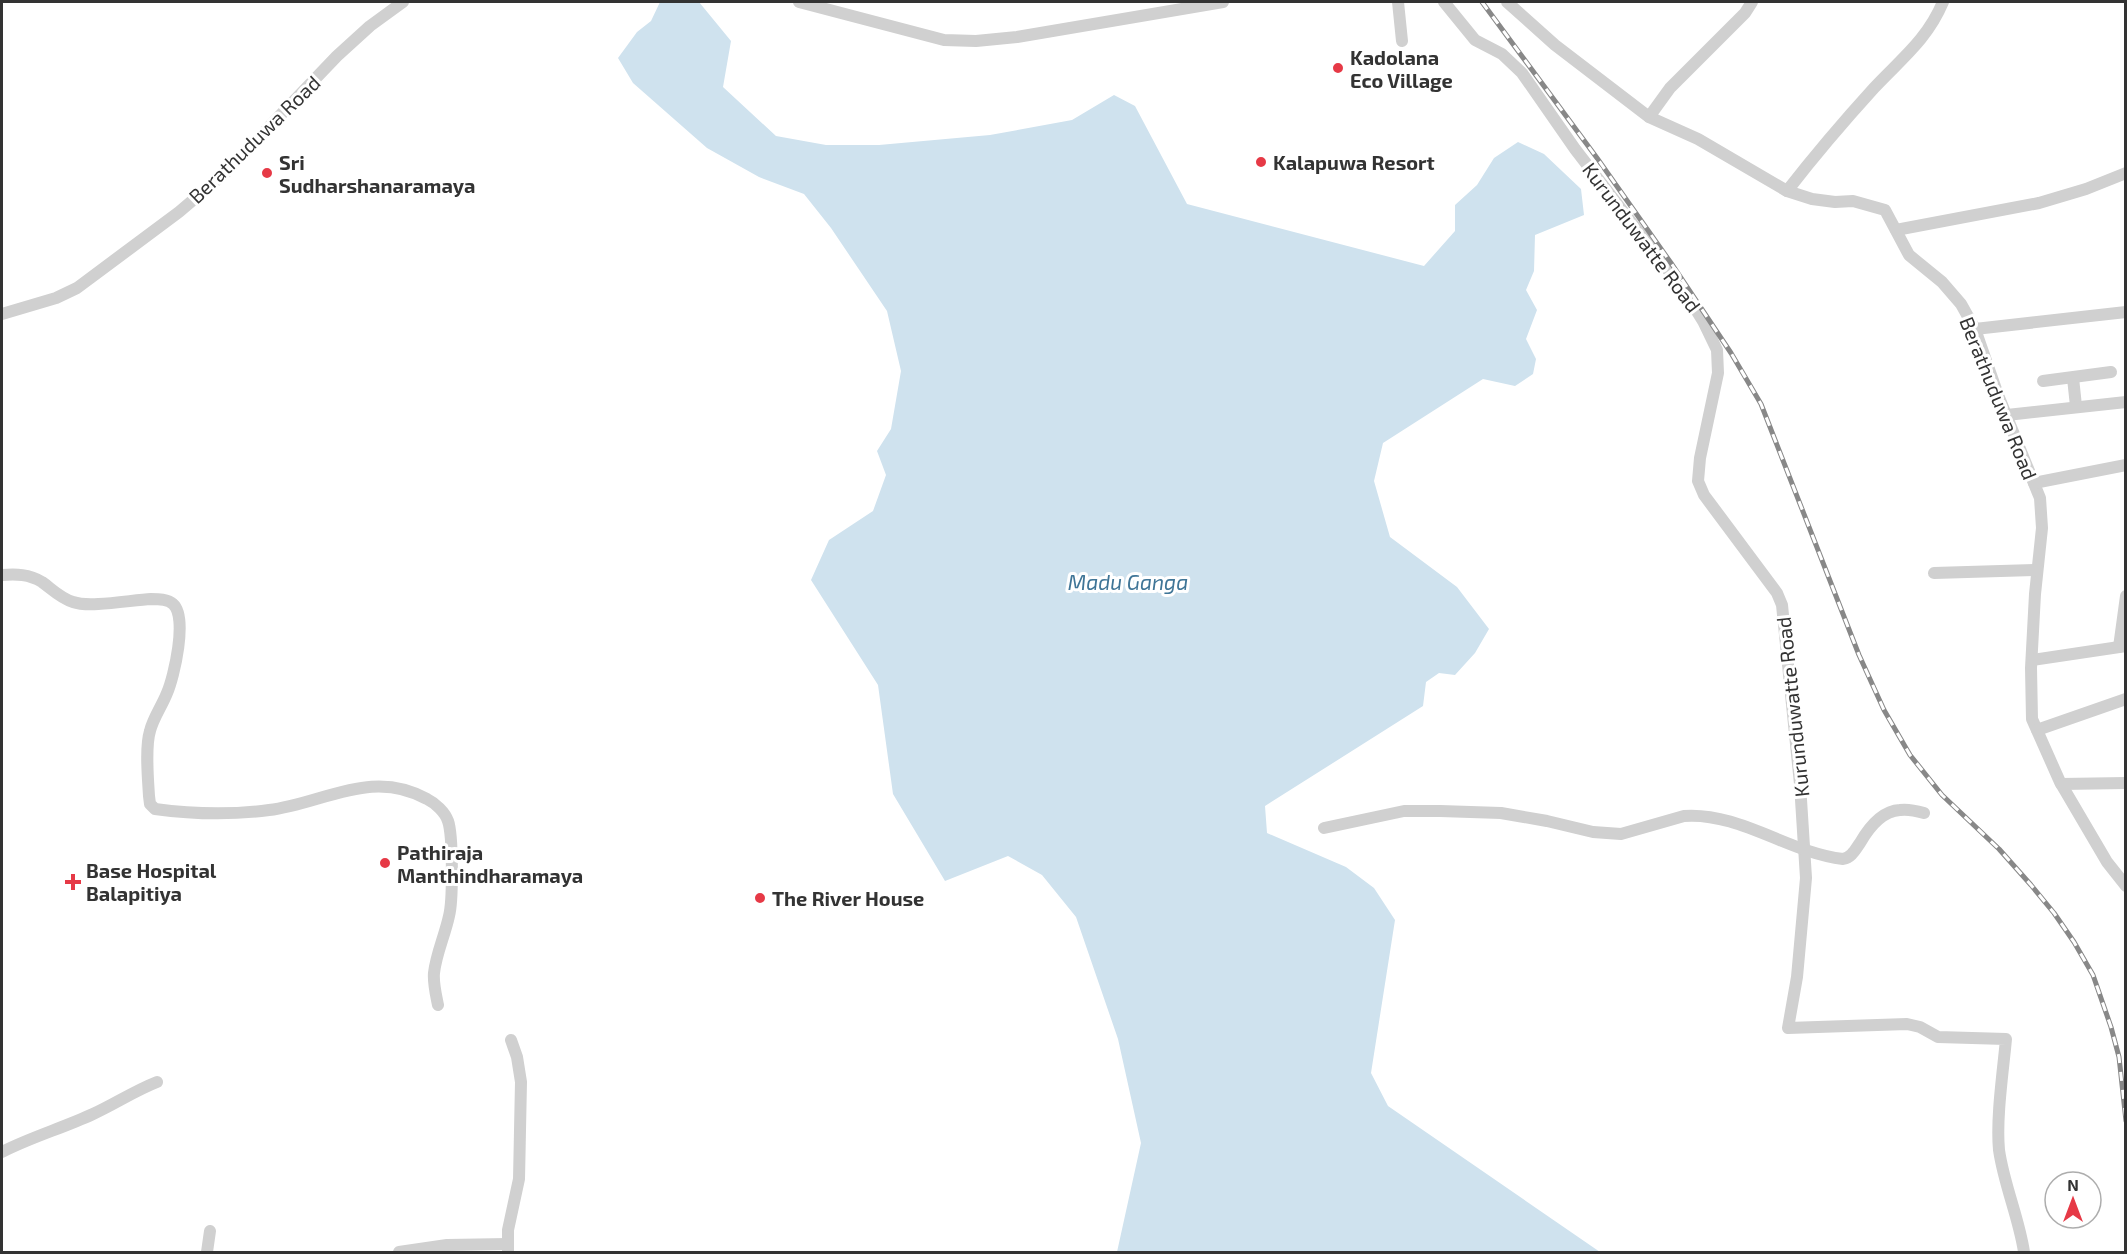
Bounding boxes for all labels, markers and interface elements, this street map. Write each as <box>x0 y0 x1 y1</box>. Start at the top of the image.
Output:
place label: Kadolana Eco Village <box>1350 45 1453 92</box>
marker: Kadolana Eco Village <box>1331 61 1345 75</box>
street label: Berathuduwa Road <box>183 70 325 208</box>
place label: Sri Sudharshanaramaya <box>279 150 475 198</box>
place label: Kalapuwa Resort <box>1273 150 1435 174</box>
marker: Kalapuwa Resort <box>1254 155 1268 169</box>
street label: Kurunduwatte Road <box>1578 158 1706 316</box>
marker: Sri Sudharshanaramaya <box>260 166 274 180</box>
street label: Berathuduwa Road <box>1955 313 2043 483</box>
water label: Madu Ganga <box>1068 569 1188 594</box>
street label: Kurunduwatte Road <box>1771 616 1813 798</box>
place label: Pathiraja Manthindharamaya <box>397 840 583 888</box>
marker: Pathiraja Manthindharamaya <box>378 856 392 870</box>
place label: Base Hospital Balapitiya <box>86 858 217 906</box>
marker: Base Hospital Balapitiya <box>64 873 82 891</box>
place label: The River House <box>772 886 924 910</box>
marker: The River House <box>753 891 767 905</box>
north arrow <box>2043 1170 2103 1230</box>
text: N <box>2067 1175 2079 1194</box>

